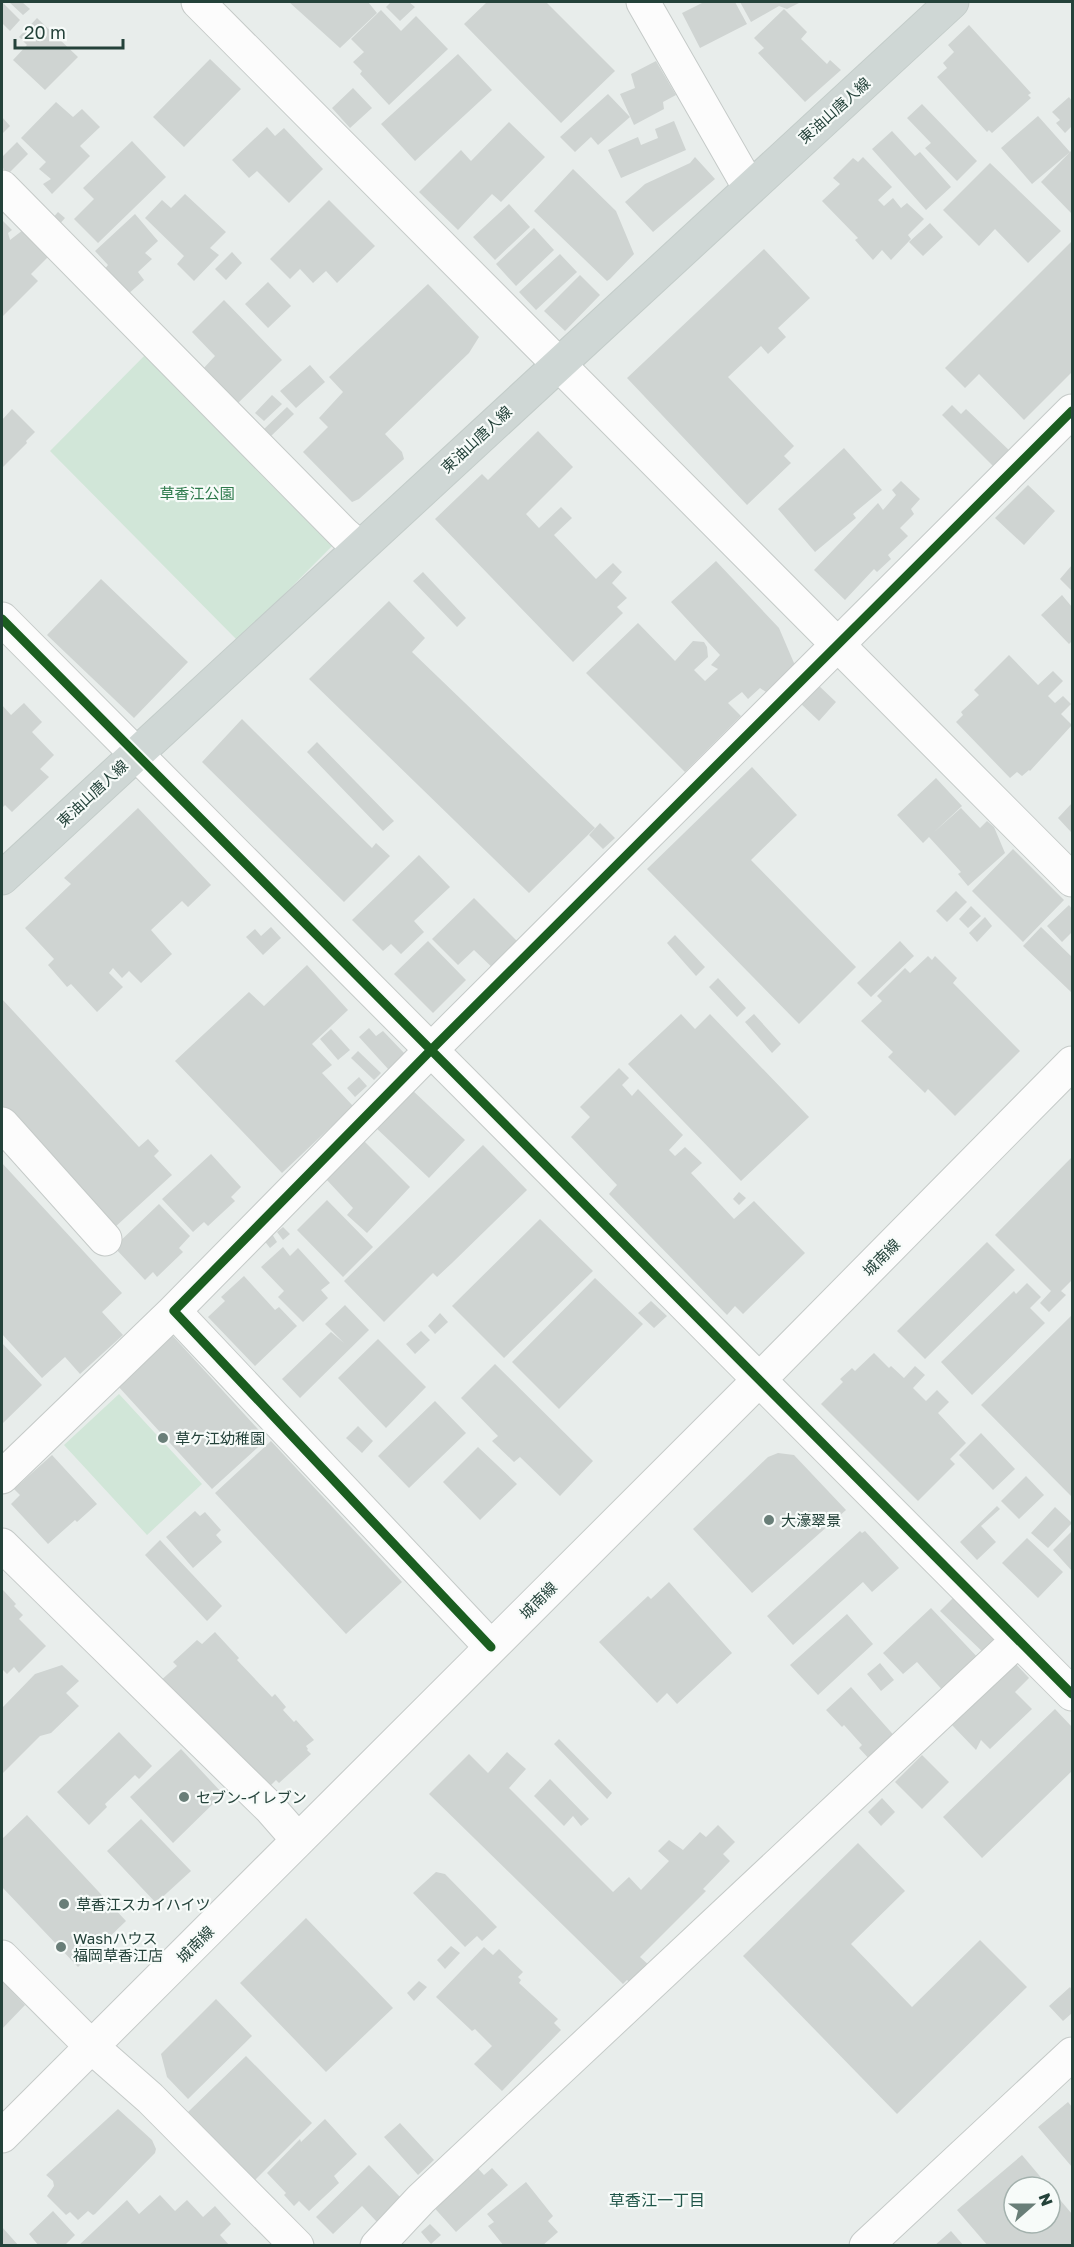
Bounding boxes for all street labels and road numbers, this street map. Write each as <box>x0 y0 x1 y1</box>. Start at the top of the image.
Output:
street label: 東油山唐人線 <box>795 73 873 147</box>
street label: 東油山唐人線 <box>437 402 515 476</box>
street label: 東油山唐人線 <box>53 756 131 830</box>
street label: 城南線 <box>859 1235 903 1279</box>
street label: 城南線 <box>516 1578 560 1622</box>
street label: 城南線 <box>173 1922 217 1966</box>

